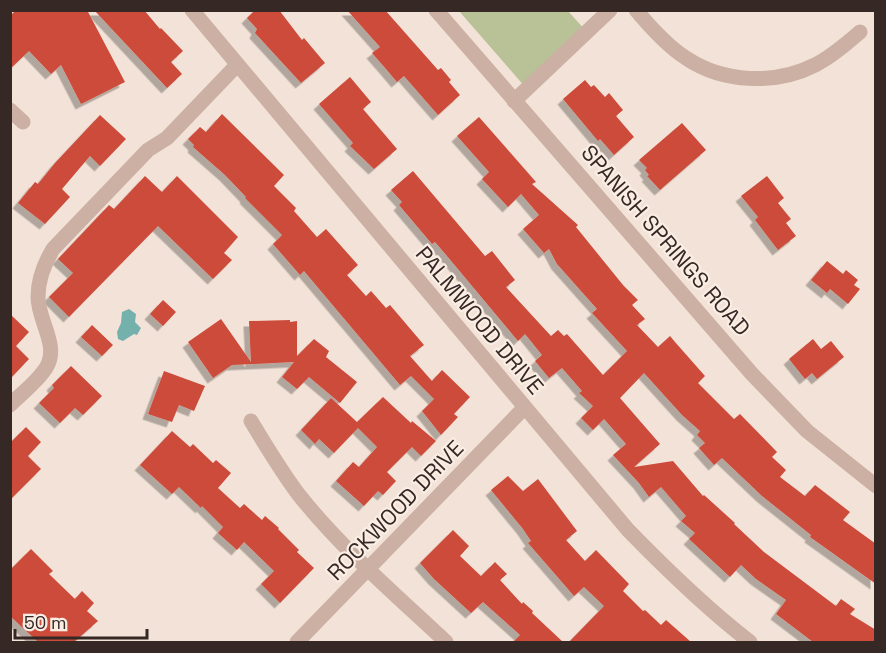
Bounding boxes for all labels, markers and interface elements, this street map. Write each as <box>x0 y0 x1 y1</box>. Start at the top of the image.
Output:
street label: SPANISH SPRINGS ROAD <box>575 139 757 341</box>
street label: PALMWOOD DRIVE <box>410 240 550 400</box>
street label: ROCKWOOD DRIVE <box>321 434 469 586</box>
scale bar <box>15 602 147 640</box>
text: 50 m <box>24 611 66 634</box>

